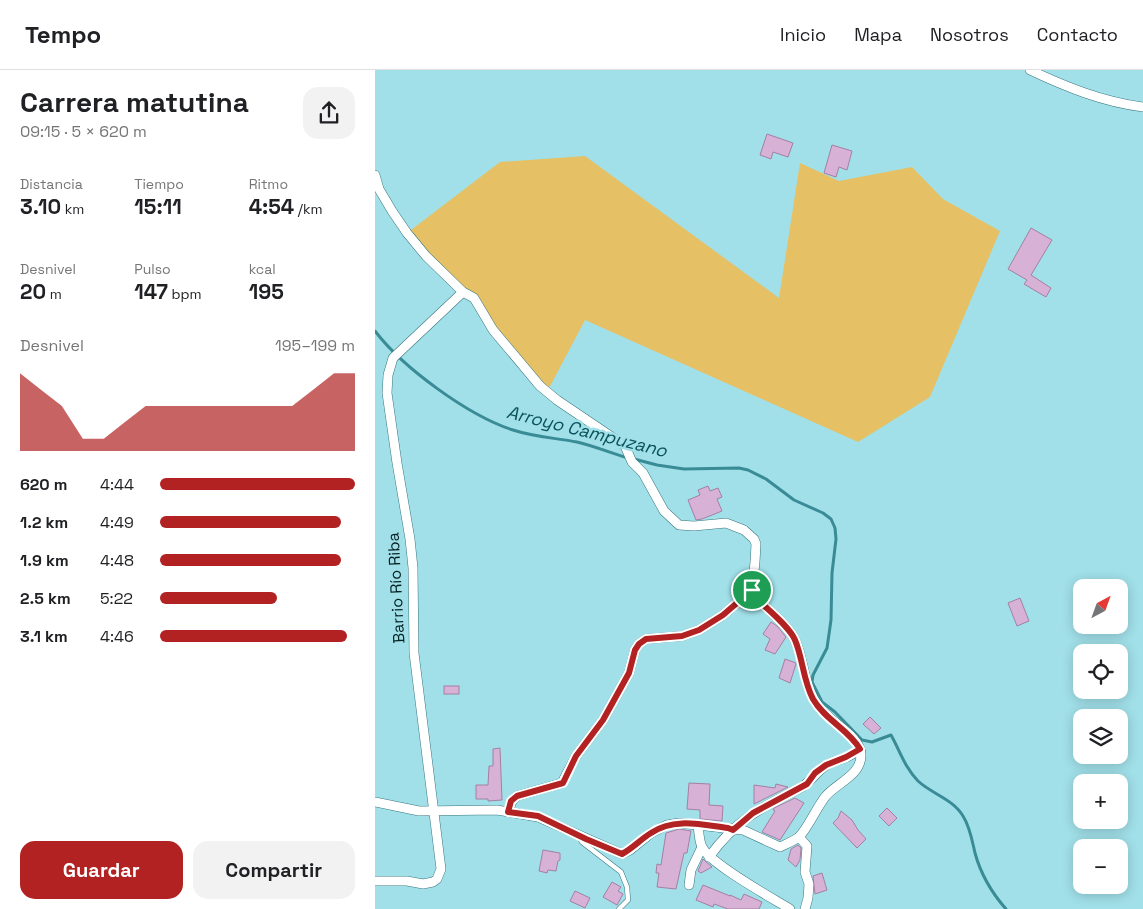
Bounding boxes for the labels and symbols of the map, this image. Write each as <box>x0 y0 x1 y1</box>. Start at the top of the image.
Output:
water label: Arroyo Campuzano <box>505 400 670 462</box>
street label: Barrio Río Riba <box>383 532 409 644</box>
pin <box>731 569 773 611</box>
north arrow <box>1073 579 1127 634</box>

